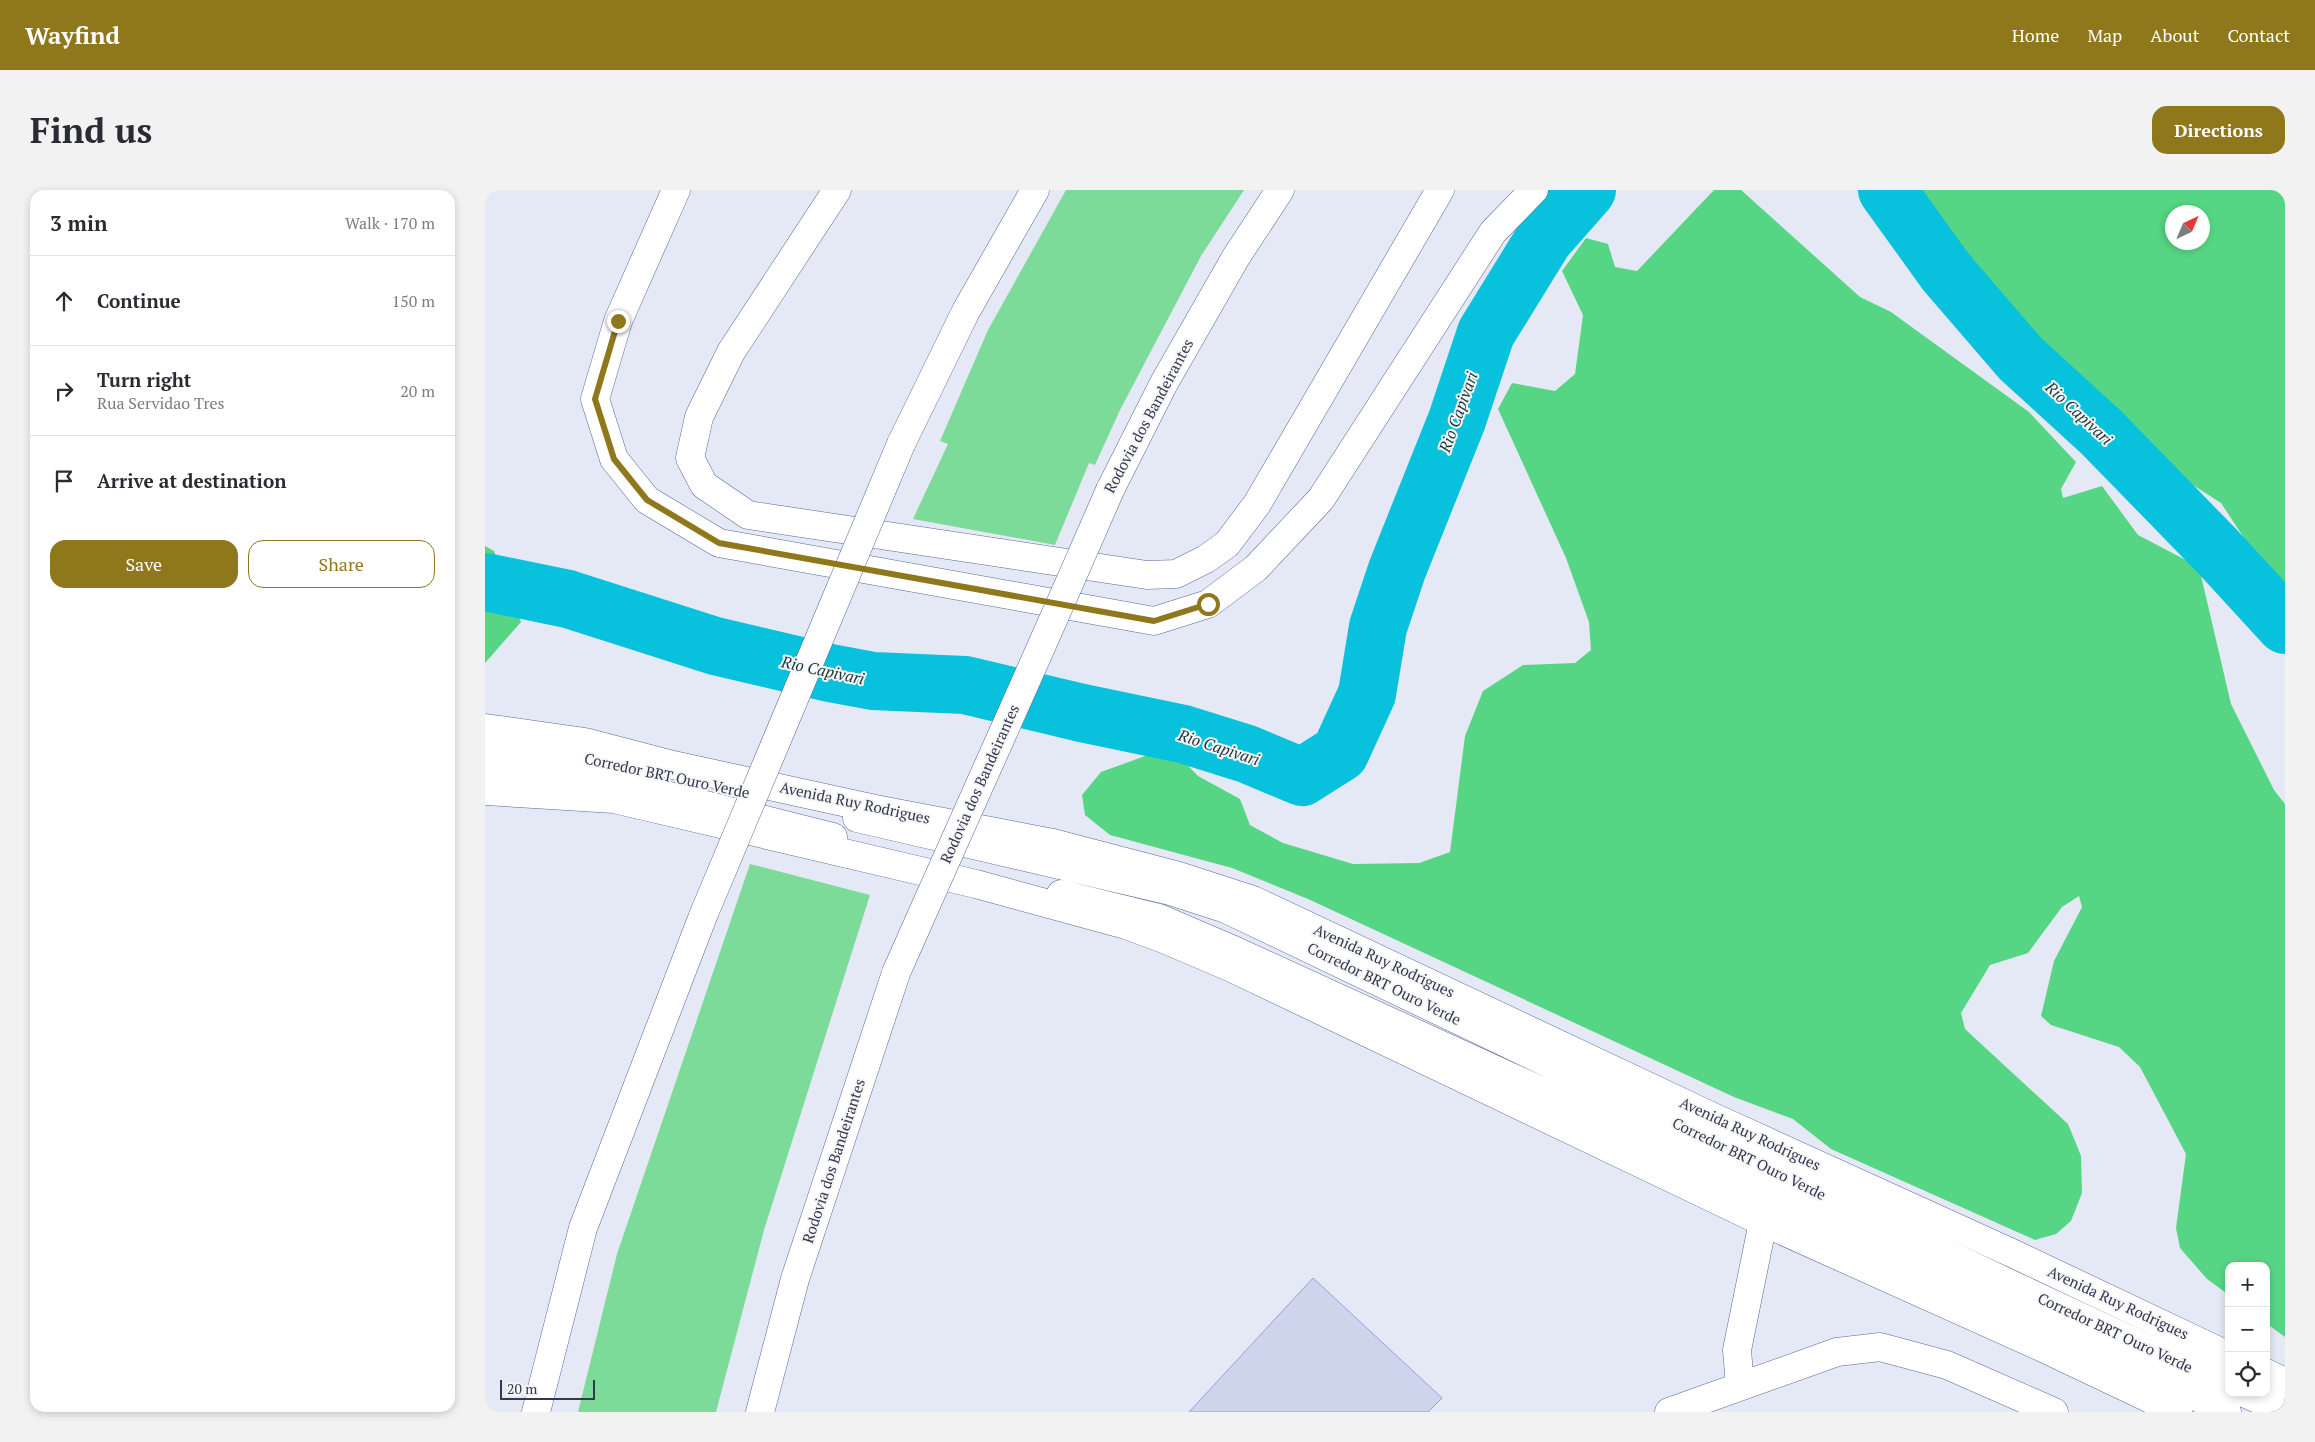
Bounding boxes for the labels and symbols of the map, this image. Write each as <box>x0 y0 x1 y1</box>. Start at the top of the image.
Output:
north arrow <box>2165 205 2210 250</box>
route end <box>607 310 630 333</box>
street label: Rodovia dos Bandeirantes <box>1099 335 1197 496</box>
water label: Rio Capivari <box>1433 368 1483 456</box>
water label: Rio Capivari <box>2040 376 2118 450</box>
route start <box>1197 593 1220 616</box>
water label: Rio Capivari <box>779 650 867 690</box>
street label: Rodovia dos Bandeirantes <box>935 701 1023 866</box>
water label: Rio Capivari <box>1175 723 1263 771</box>
street label: Corredor BRT Ouro Verde <box>583 748 752 802</box>
street label: Avenida Ruy Rodrigues <box>778 776 932 828</box>
street label: Avenida Ruy Rodrigues <box>1311 919 1458 1002</box>
street label: Corredor BRT Ouro Verde <box>1304 937 1465 1029</box>
street label: Rodovia dos Bandeirantes <box>797 1076 869 1246</box>
street label: Avenida Ruy Rodrigues <box>1677 1092 1824 1175</box>
street label: Corredor BRT Ouro Verde <box>1669 1112 1830 1204</box>
street label: Avenida Ruy Rodrigues <box>2045 1261 2192 1344</box>
street label: Corredor BRT Ouro Verde <box>2035 1287 2196 1377</box>
scale bar <box>500 1377 595 1400</box>

